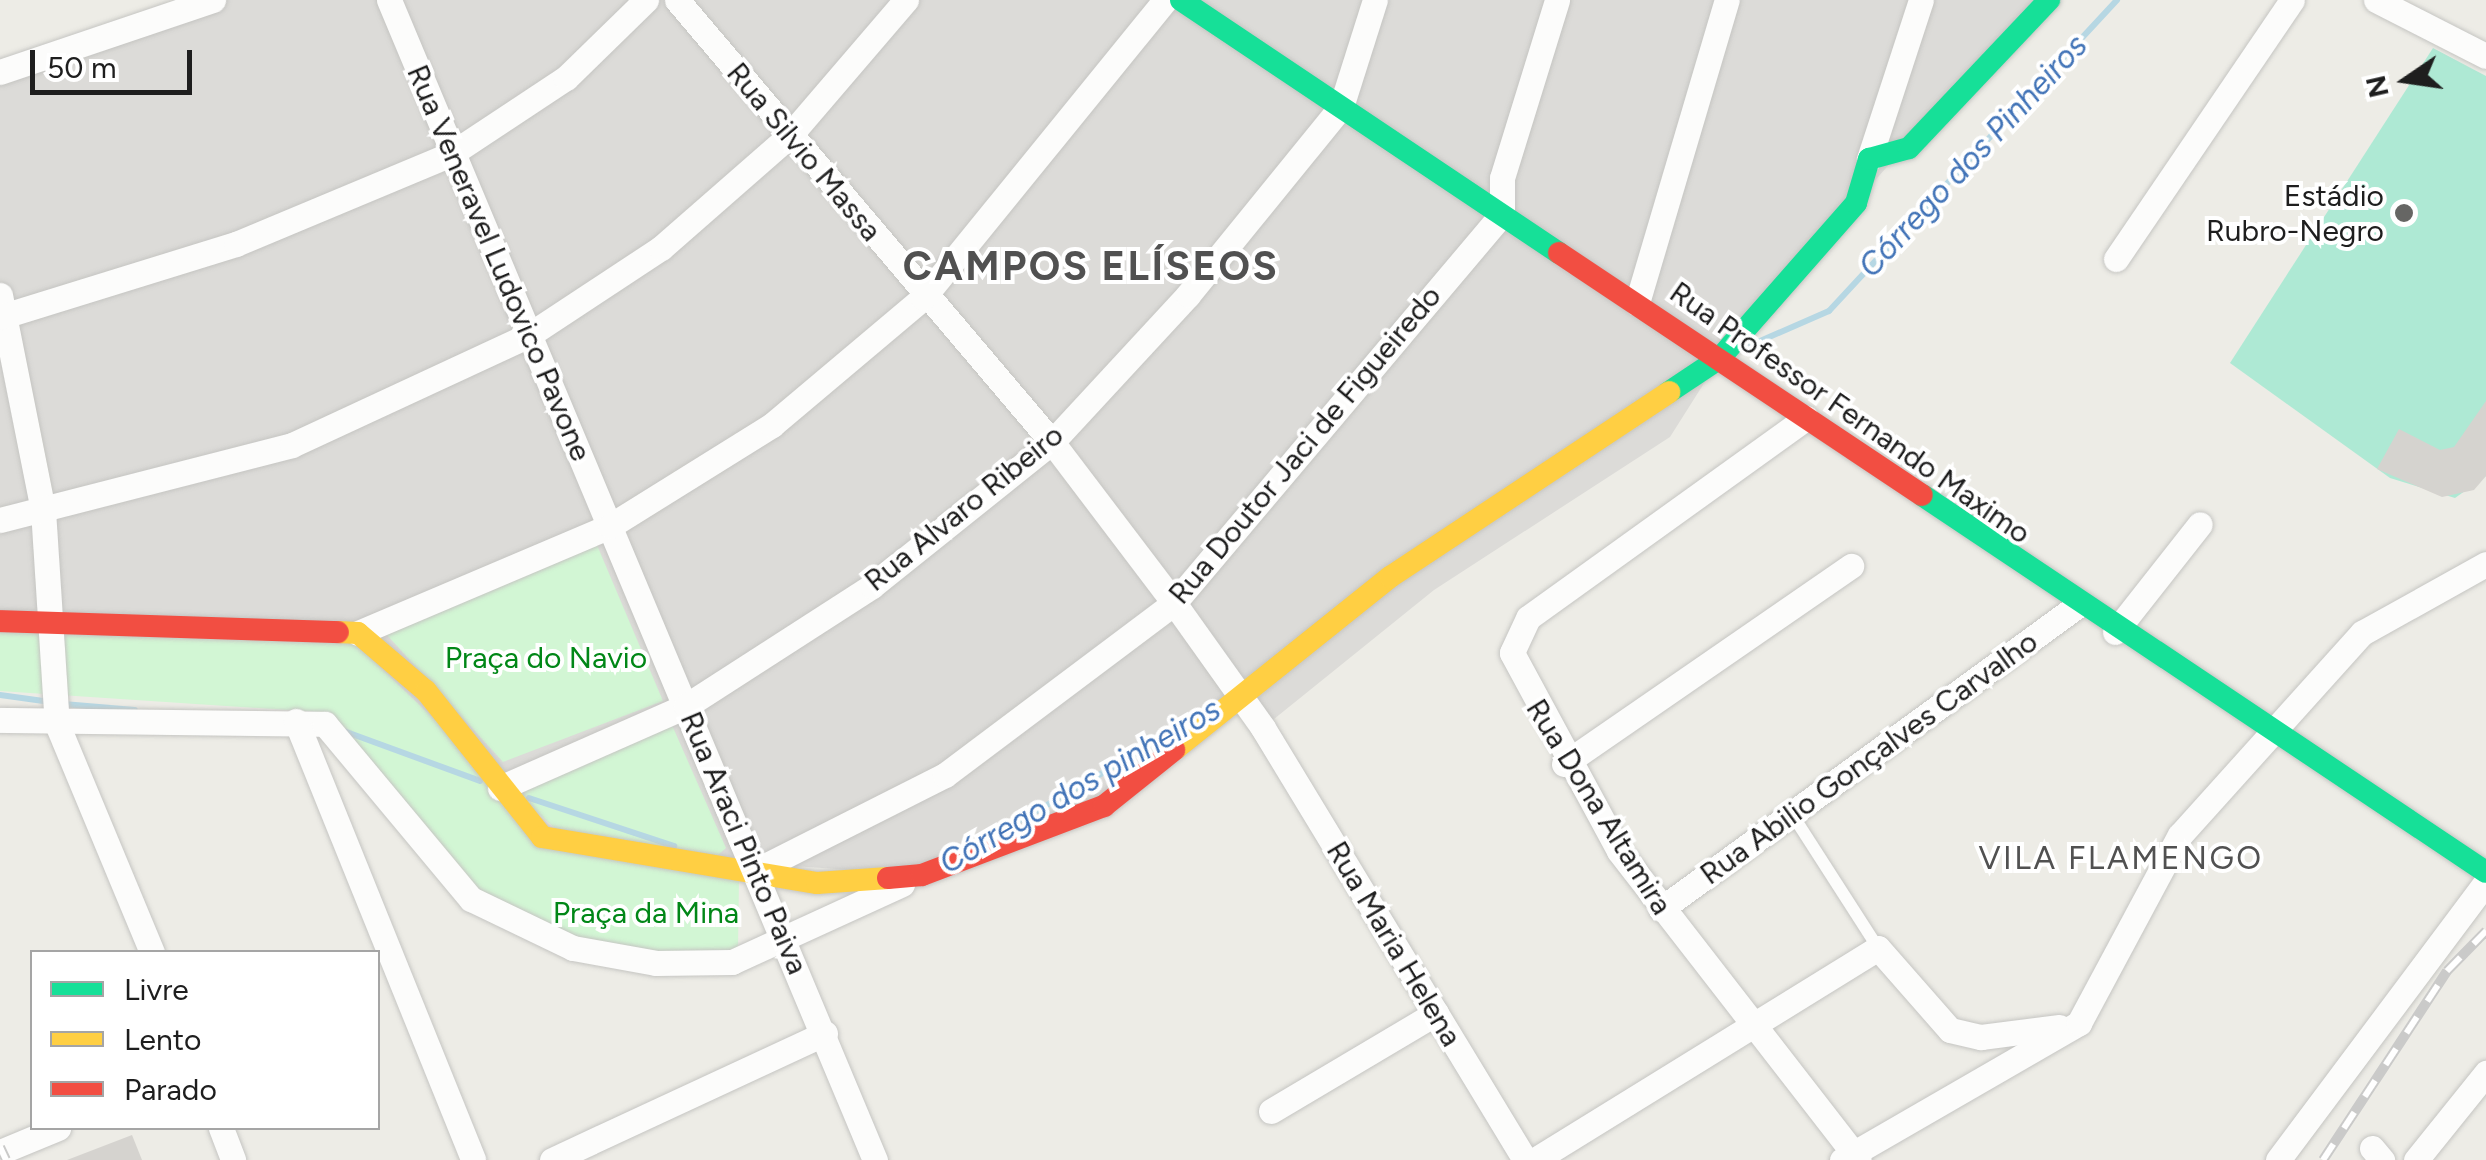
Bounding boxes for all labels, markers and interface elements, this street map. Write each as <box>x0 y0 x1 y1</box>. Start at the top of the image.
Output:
water label: Córrego dos Pinheiros <box>1851 27 2095 285</box>
scale bar <box>35 30 198 92</box>
north arrow <box>2356 30 2456 130</box>
text: 50 m <box>47 49 116 86</box>
street label: Rua Silvio Massa <box>719 56 889 248</box>
street label: Rua Veneravel Ludovico Pavone <box>399 60 599 466</box>
text: N <box>2358 72 2396 101</box>
place label: Estádio Rubro-Negro <box>2206 178 2384 248</box>
marker: Estádio Rubro-Negro <box>2393 202 2415 224</box>
district label: CAMPOS ELÍSEOS <box>903 242 1279 290</box>
street label: Rua Professor Fernando Maximo <box>1663 274 2037 552</box>
street label: Rua Doutor Jaci de Figueiredo <box>1161 279 1449 611</box>
street label: Rua Alvaro Ribeiro <box>858 417 1070 599</box>
street label: Rua Abilio Gonçalves Carvalho <box>1693 624 2045 892</box>
park label: Praça do Navio <box>445 640 647 676</box>
water label: Córrego dos pinheiros <box>933 690 1227 882</box>
street label: Rua Dona Altamira <box>1518 693 1680 921</box>
street label: Rua Araci Pinto Paiva <box>672 706 816 980</box>
street label: Rua Maria Helena <box>1319 835 1469 1053</box>
district label: VILA FLAMENGO <box>1978 839 2264 877</box>
park label: Praça da Mina <box>553 895 739 931</box>
legend <box>30 950 380 1130</box>
text: Livre <box>124 971 189 1008</box>
text: Lento <box>124 1021 201 1058</box>
text: Parado <box>124 1071 217 1108</box>

